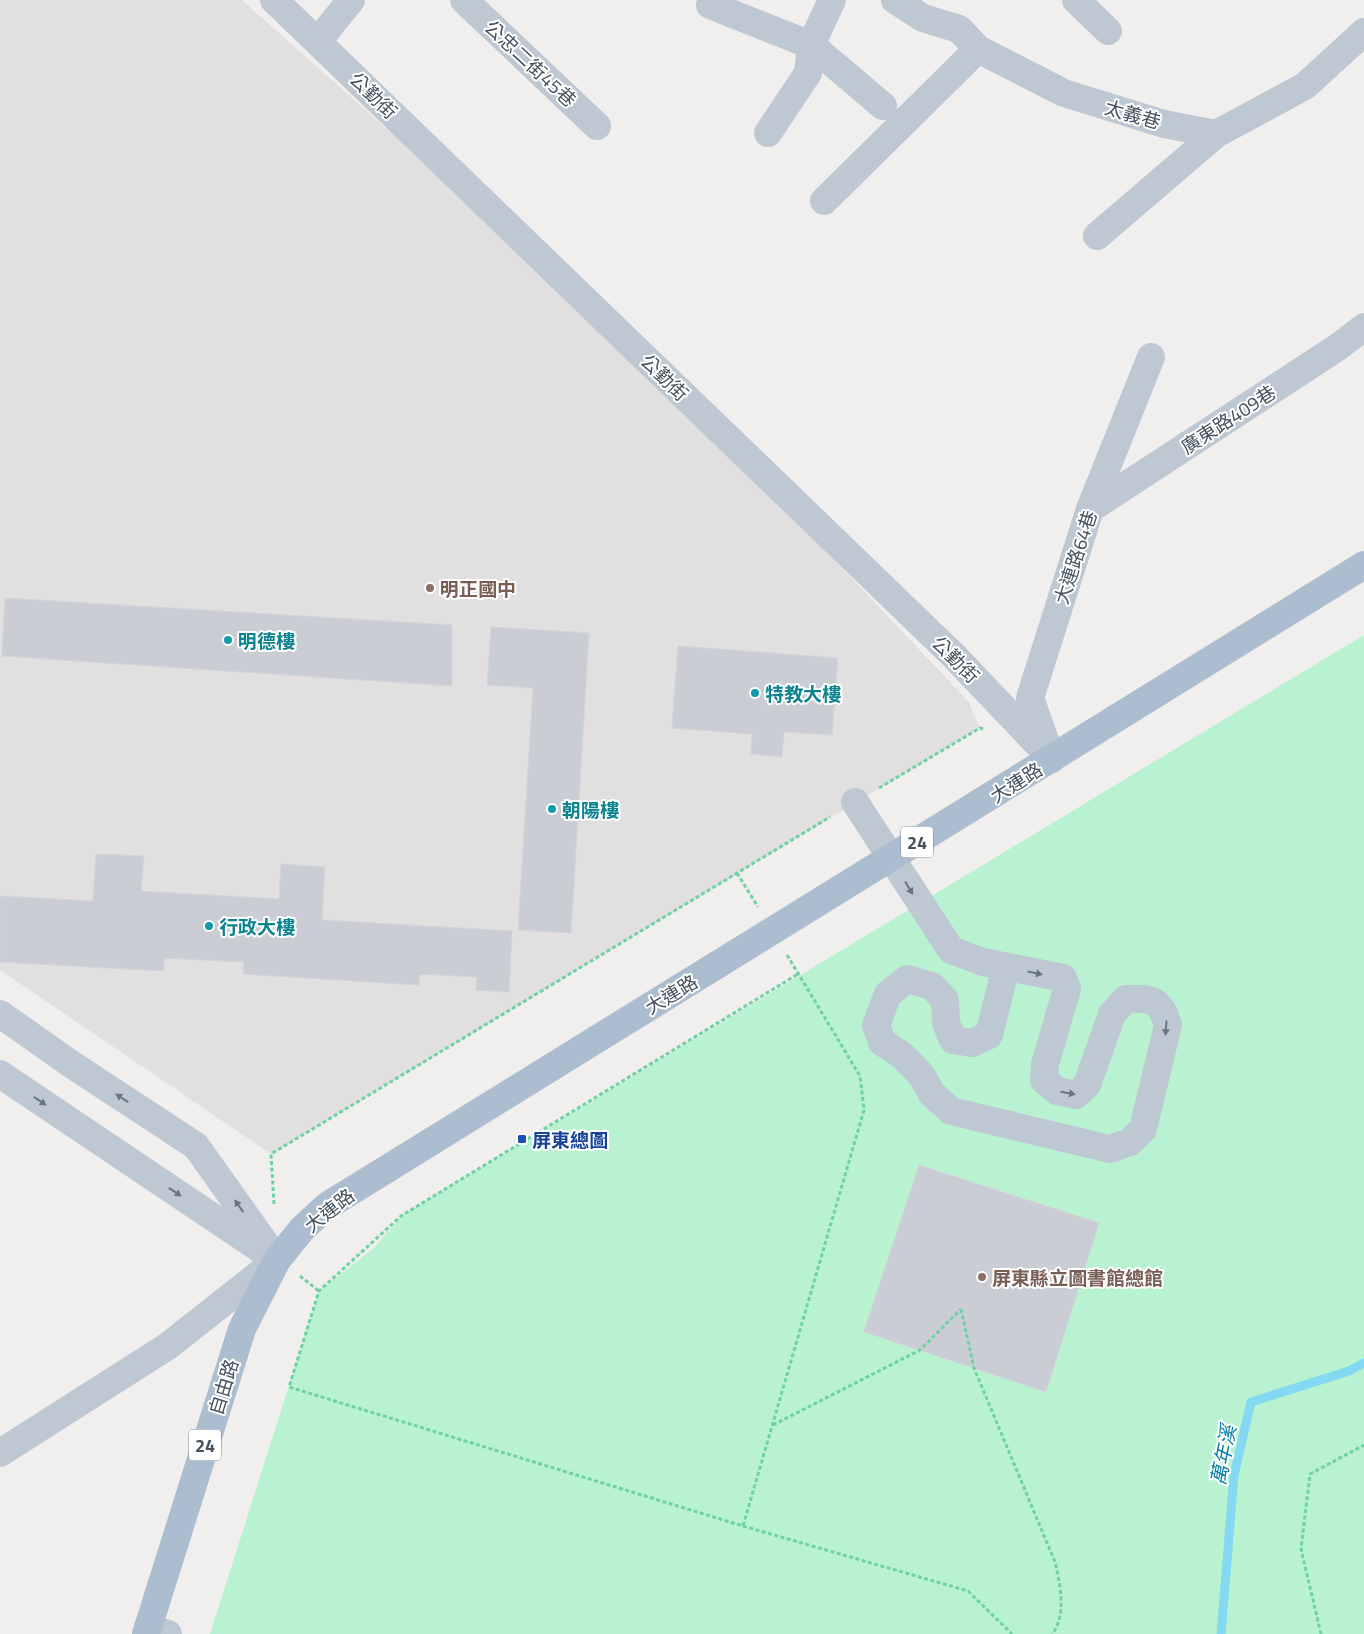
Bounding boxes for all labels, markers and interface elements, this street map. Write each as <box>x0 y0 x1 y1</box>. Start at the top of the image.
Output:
street label: 公忠二街45巷 <box>479 13 583 113</box>
street label: 公勤街 <box>343 65 405 125</box>
street label: 太義巷 <box>1102 92 1164 136</box>
street label: 公勤街 <box>634 347 696 407</box>
street label: 廣東路409巷 <box>1175 377 1281 461</box>
street label: 大連路64巷 <box>1046 506 1104 608</box>
place label: 明正國中 <box>440 574 516 603</box>
marker: 明正國中 <box>424 582 436 594</box>
place label: 明德樓 <box>238 626 295 655</box>
street label: 公勤街 <box>926 629 986 689</box>
marker: 明德樓 <box>222 634 234 646</box>
place label: 特教大樓 <box>765 679 841 708</box>
marker: 特教大樓 <box>749 687 761 699</box>
street label: 大連路 <box>984 755 1048 809</box>
place label: 朝陽樓 <box>562 795 619 824</box>
marker: 朝陽樓 <box>546 803 558 815</box>
road number: 24 <box>901 826 933 858</box>
one-way arrow <box>904 881 913 894</box>
place label: 行政大樓 <box>219 912 295 941</box>
marker: 行政大樓 <box>203 920 215 932</box>
street label: 大連路 <box>639 967 703 1021</box>
one-way arrow <box>1027 969 1043 977</box>
one-way arrow <box>1161 1021 1169 1037</box>
one-way arrow <box>1060 1090 1076 1098</box>
one-way arrow <box>115 1093 128 1102</box>
one-way arrow <box>34 1096 47 1106</box>
place label: 屏東總圖 <box>532 1125 608 1154</box>
marker: 屏東總圖 <box>516 1133 528 1145</box>
street label: 大連路 <box>298 1181 360 1239</box>
one-way arrow <box>168 1187 182 1197</box>
one-way arrow <box>234 1199 244 1213</box>
place label: 屏東縣立圖書館總館 <box>992 1263 1163 1292</box>
marker: 屏東縣立圖書館總館 <box>976 1271 988 1283</box>
street label: 自由路 <box>201 1355 245 1419</box>
water label: 萬年溪 <box>1202 1420 1245 1487</box>
road number: 24 <box>189 1430 221 1460</box>

